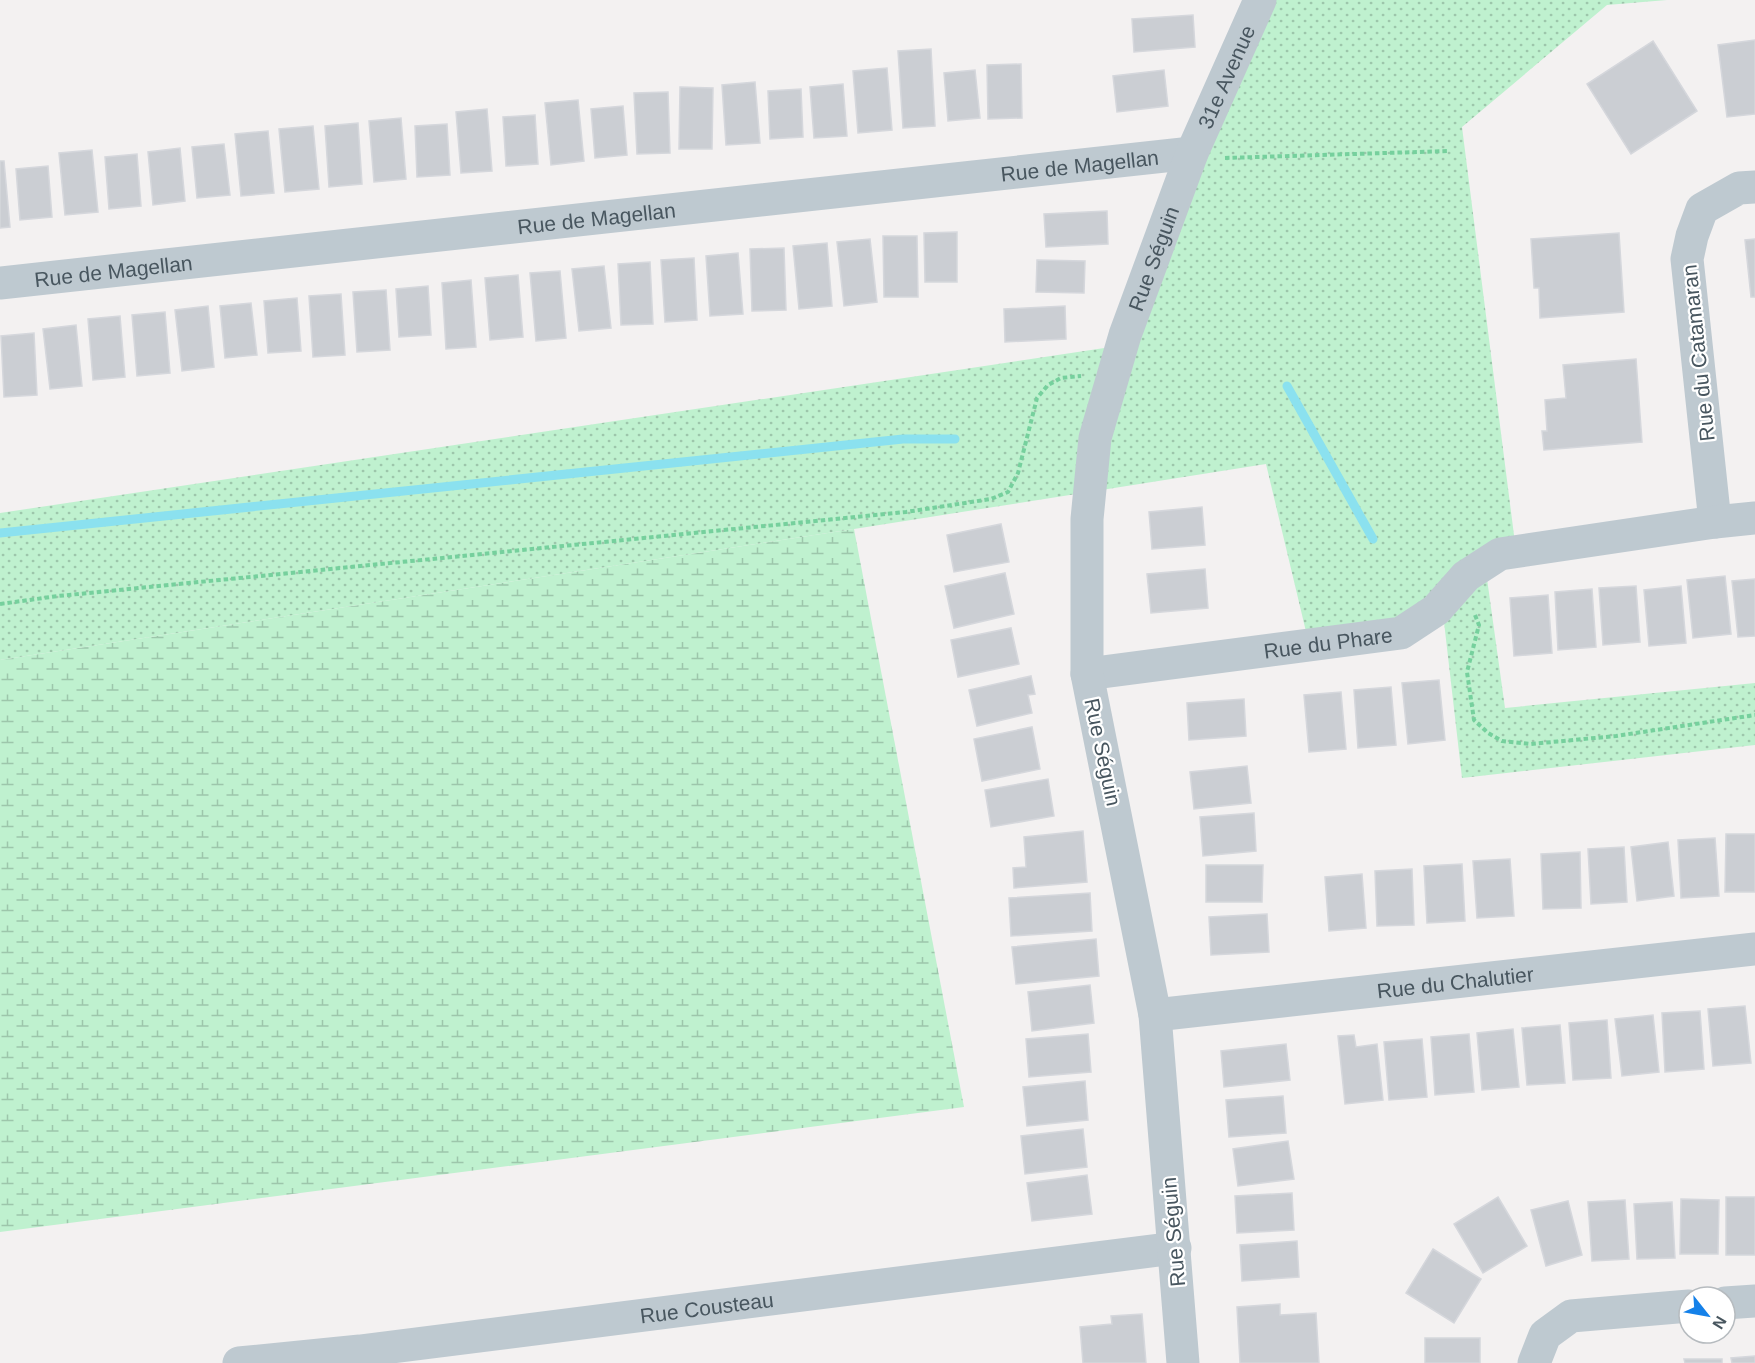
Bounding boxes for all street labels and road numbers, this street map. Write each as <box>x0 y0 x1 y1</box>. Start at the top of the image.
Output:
street label: 31e Avenue <box>1193 21 1259 132</box>
street label: Rue de Magellan <box>999 145 1160 185</box>
street label: Rue de Magellan <box>516 198 677 238</box>
street label: Rue Séguin <box>1123 203 1183 314</box>
street label: Rue de Magellan <box>33 251 194 291</box>
street label: Rue du Catamaran <box>1677 264 1719 442</box>
street label: Rue du Phare <box>1262 623 1394 662</box>
street label: Rue Séguin <box>1080 696 1126 808</box>
street label: Rue du Chalutier <box>1376 962 1535 1002</box>
street label: Rue Séguin <box>1157 1176 1189 1288</box>
street label: Rue Cousteau <box>639 1287 775 1327</box>

